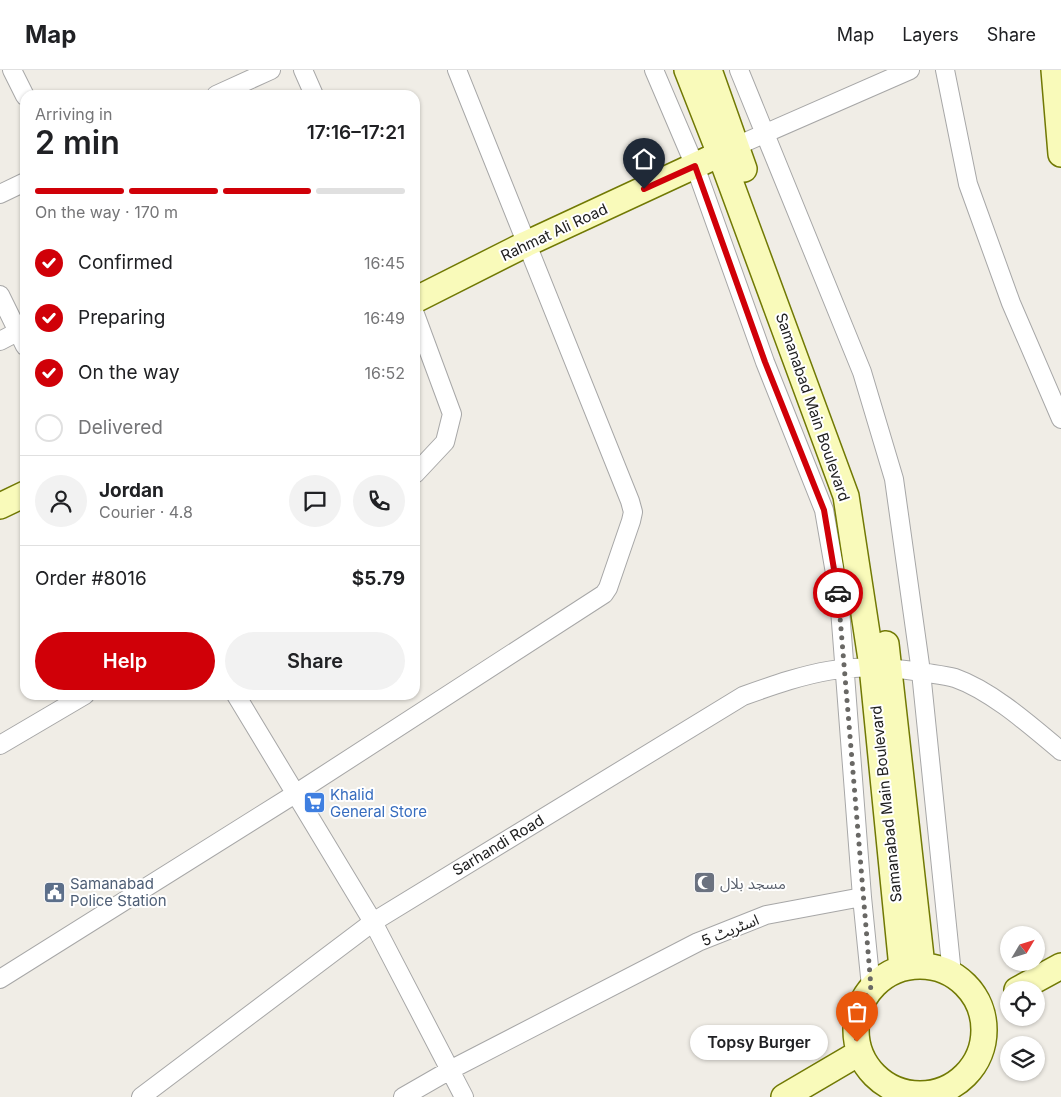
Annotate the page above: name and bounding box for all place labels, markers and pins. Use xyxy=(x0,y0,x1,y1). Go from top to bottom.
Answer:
pin xyxy=(623,138,665,189)
place label: Khalid General Store xyxy=(330,785,427,821)
supermarket icon: Khalid General Store xyxy=(302,791,326,815)
mosque icon: مسجد بلال xyxy=(692,871,716,895)
place label: Samanabad Police Station xyxy=(70,874,167,910)
place label: مسجد بلال xyxy=(720,874,786,893)
public building icon: Samanabad Police Station xyxy=(42,880,66,904)
pin xyxy=(836,991,878,1042)
callout: Topsy Burger xyxy=(690,1024,827,1060)

